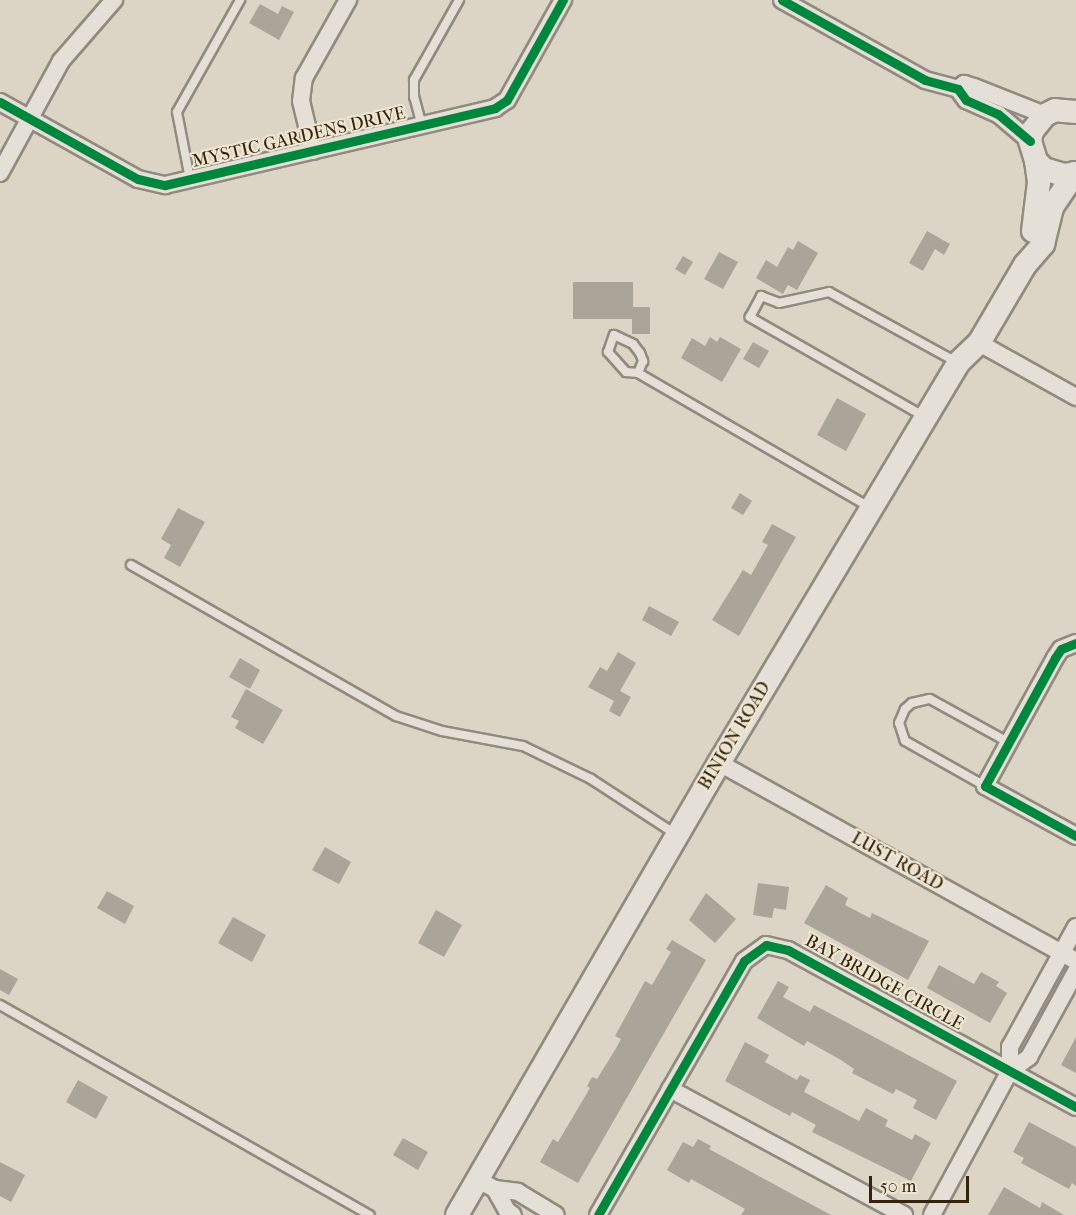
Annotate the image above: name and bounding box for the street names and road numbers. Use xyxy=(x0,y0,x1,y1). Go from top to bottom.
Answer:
street label: MYSTIC GARDENS DRIVE xyxy=(190,103,408,173)
street label: BINION ROAD xyxy=(694,678,776,794)
street label: LUST ROAD xyxy=(847,828,947,896)
street label: BAY BRIDGE CIRCLE xyxy=(801,931,967,1035)

